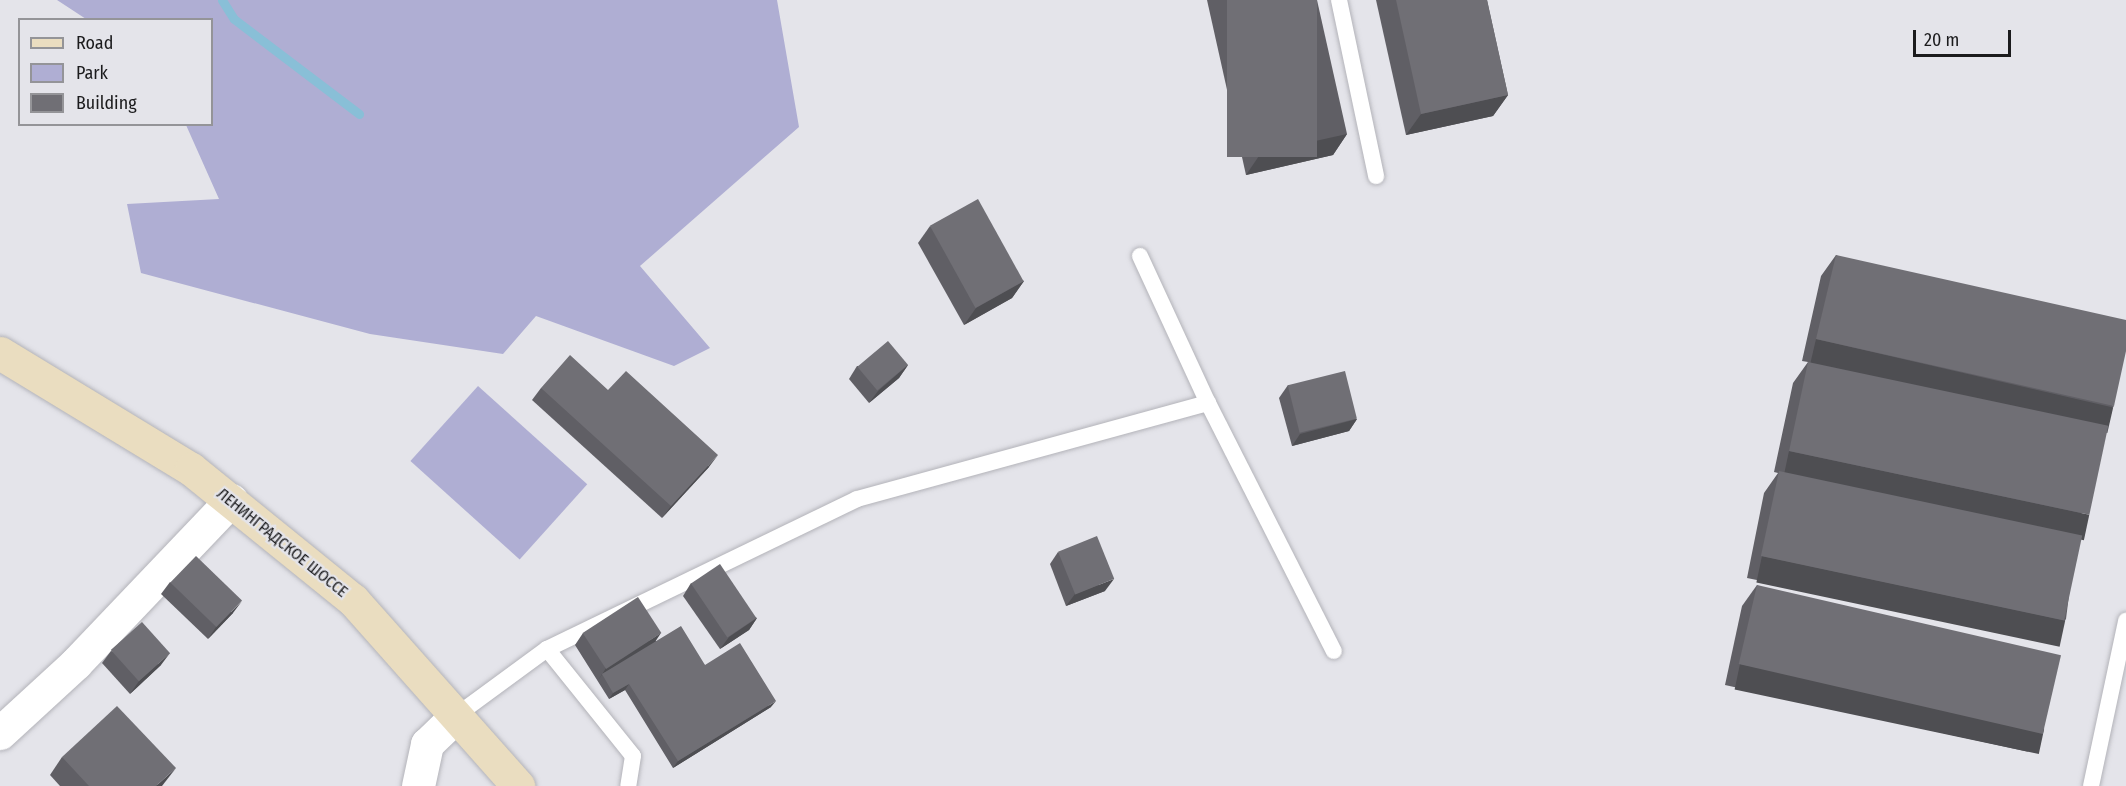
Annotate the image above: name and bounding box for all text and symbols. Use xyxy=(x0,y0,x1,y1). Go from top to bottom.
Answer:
legend xyxy=(18,18,213,126)
scale bar xyxy=(1916,18,2014,56)
text: 20 m xyxy=(1924,29,1959,51)
text: Road xyxy=(76,32,113,54)
text: Park xyxy=(76,62,108,84)
text: Building xyxy=(76,92,137,114)
street label: ЛЕНИНГРАДСКОЕ ШОССЕ xyxy=(213,484,351,602)

